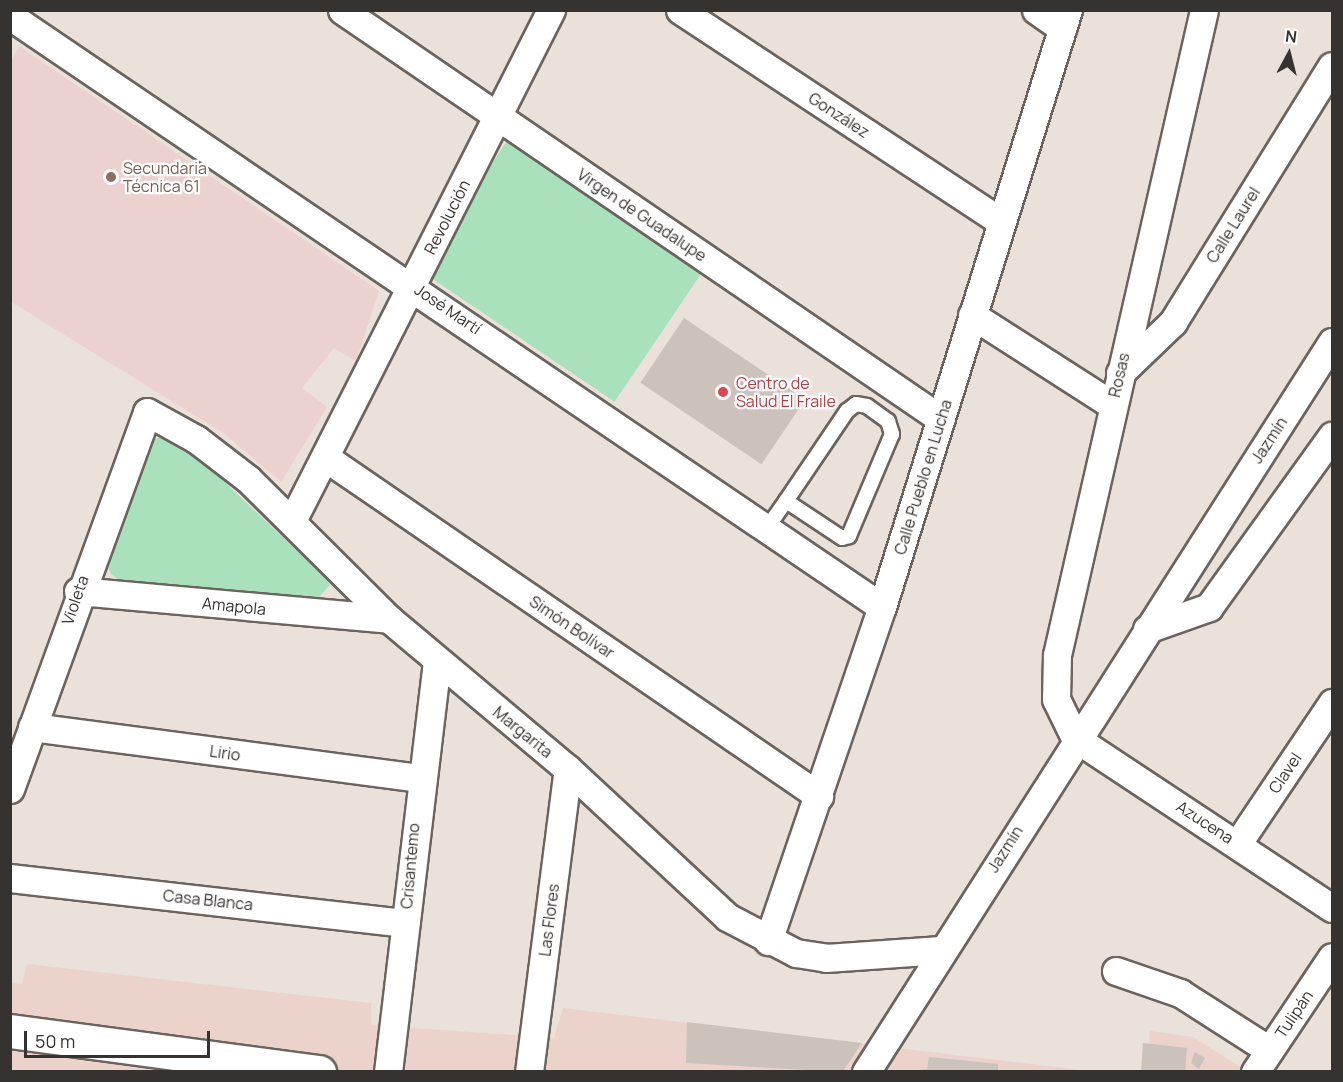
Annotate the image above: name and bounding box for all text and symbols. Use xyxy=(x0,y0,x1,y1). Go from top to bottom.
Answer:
north arrow xyxy=(1259,24,1319,84)
text: N xyxy=(1284,25,1298,48)
street label: González xyxy=(805,88,873,142)
place label: Secundaria Técnica 61 xyxy=(123,158,207,196)
street label: Virgen de Guadalupe xyxy=(574,165,710,265)
marker: Secundaria Técnica 61 xyxy=(104,170,118,184)
street label: Revolución xyxy=(420,177,474,257)
street label: Calle Laurel xyxy=(1202,184,1264,266)
street label: José Martí xyxy=(411,280,485,338)
street label: Rosas xyxy=(1105,351,1133,399)
place label: Centro de Salud El Fraile xyxy=(736,373,836,411)
marker: Centro de Salud El Fraile xyxy=(714,383,732,401)
street label: Calle Pueblo en Lucha xyxy=(890,397,956,557)
street label: Jazmín xyxy=(1247,413,1291,467)
street label: Violeta xyxy=(58,573,92,627)
street label: Simón Bolívar xyxy=(526,592,618,662)
street label: Amapola xyxy=(201,593,267,619)
street label: Margarita xyxy=(489,702,557,762)
street label: Lirio xyxy=(208,741,242,765)
street label: Clavel xyxy=(1265,749,1305,797)
street label: Azucena xyxy=(1173,796,1237,848)
street label: Crisantemo xyxy=(397,822,423,910)
street label: Jazmín xyxy=(983,822,1027,876)
street label: Las Flores xyxy=(535,882,563,958)
street label: Casa Blanca xyxy=(162,886,254,914)
street label: Tulipán xyxy=(1271,986,1317,1042)
scale bar xyxy=(27,1019,213,1057)
text: 50 m xyxy=(35,1029,75,1053)

